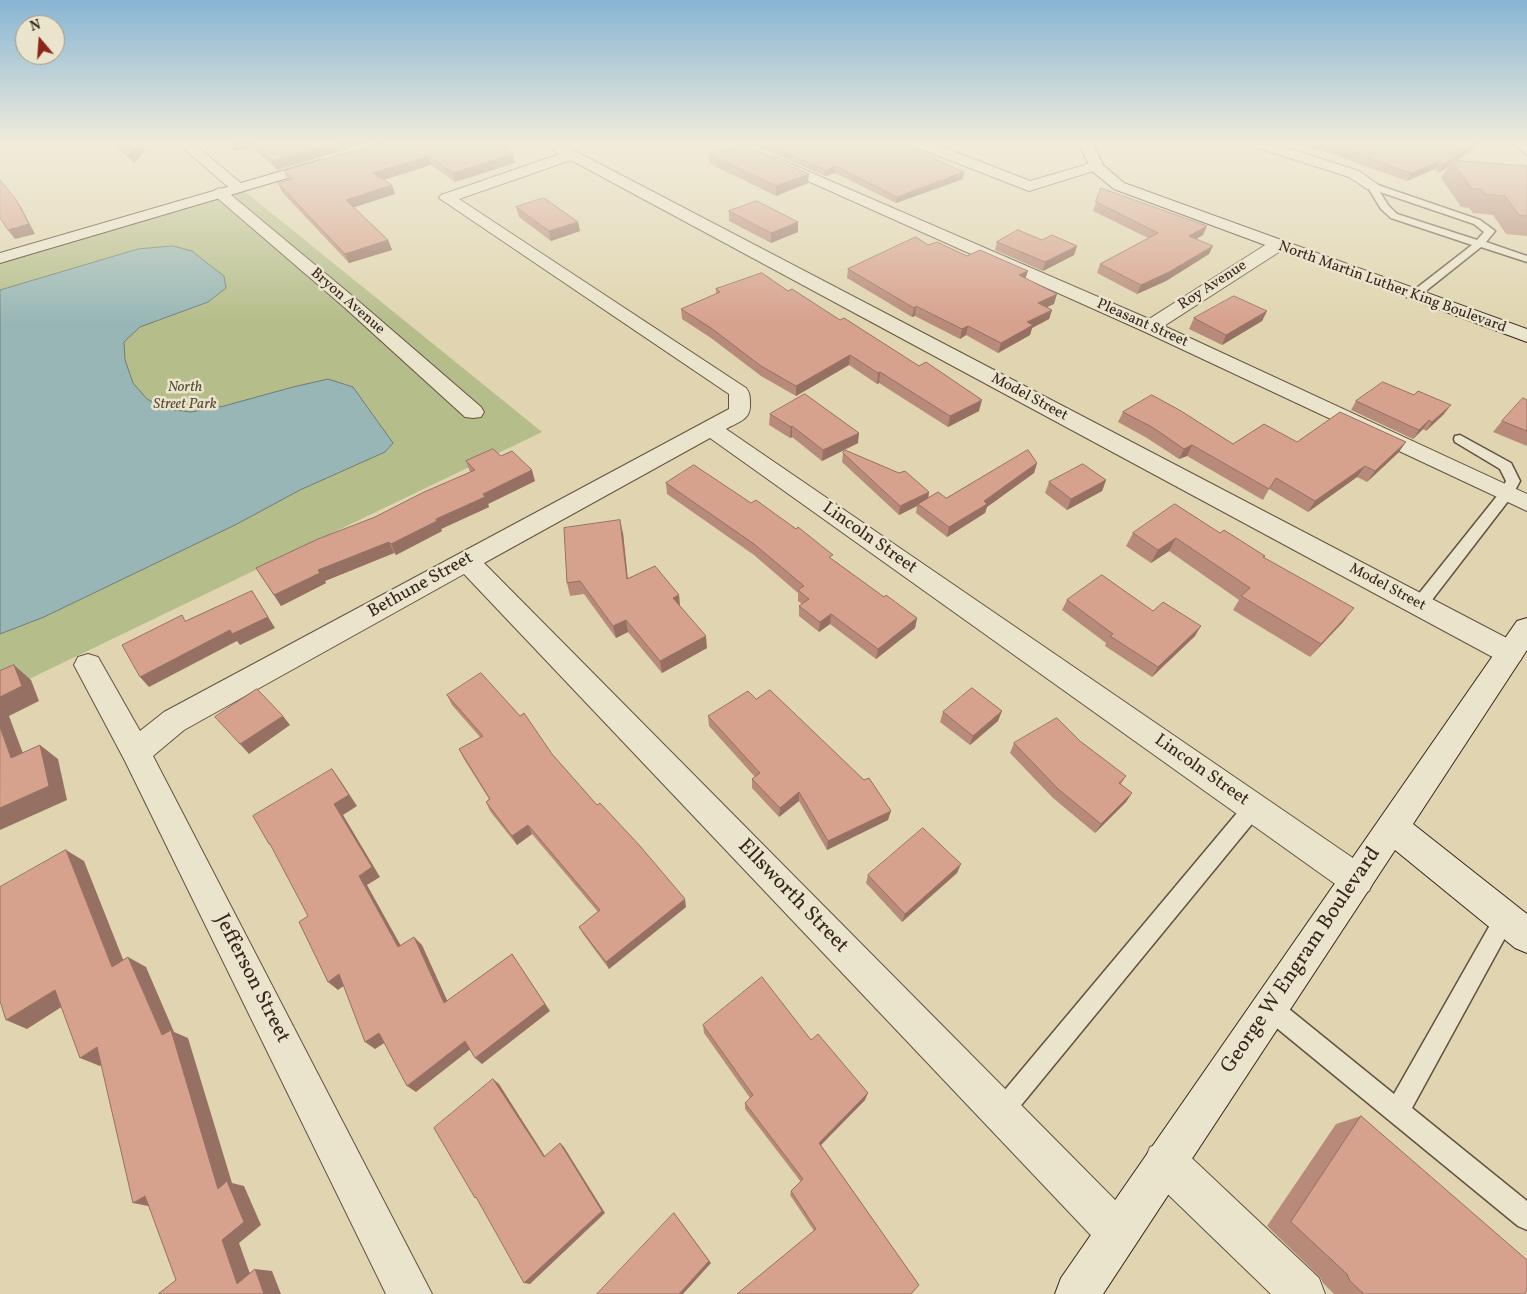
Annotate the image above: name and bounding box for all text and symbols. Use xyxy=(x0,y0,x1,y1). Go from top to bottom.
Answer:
north arrow xyxy=(15,15,65,65)
text: N xyxy=(28,16,43,37)
street label: North Martin Luther King Boulevard xyxy=(1276,238,1508,338)
street label: Roy Avenue xyxy=(1175,257,1251,315)
street label: Bryon Avenue xyxy=(306,265,388,339)
street label: Pleasant Street xyxy=(1093,296,1191,352)
street label: Model Street xyxy=(988,370,1070,426)
park label: North Street Park xyxy=(153,379,217,414)
street label: Lincoln Street xyxy=(818,498,920,580)
street label: Bethune Street xyxy=(365,548,477,624)
street label: Model Street xyxy=(1346,560,1428,616)
street label: Lincoln Street xyxy=(1150,730,1252,812)
street label: Ellsworth Street xyxy=(731,835,853,959)
street label: George W Engram Boulevard xyxy=(1217,843,1387,1079)
street label: Jefferson Street xyxy=(208,910,294,1048)

